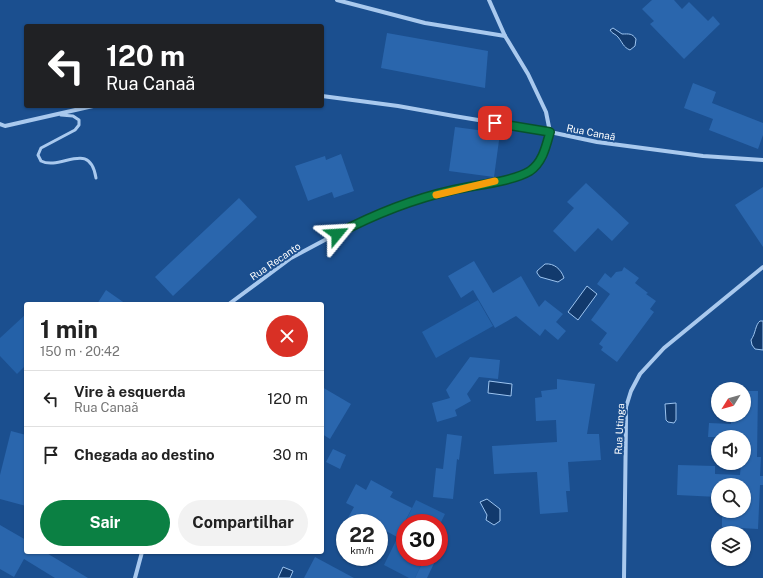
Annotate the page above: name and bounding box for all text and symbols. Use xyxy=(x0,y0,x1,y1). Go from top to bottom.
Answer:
text: 120 m xyxy=(106,39,185,72)
icon: left xyxy=(40,40,92,92)
text: Rua Canaã xyxy=(106,73,195,94)
pin xyxy=(478,106,512,140)
icon: arrive xyxy=(484,112,506,134)
street label: Rua Canaã xyxy=(566,121,616,143)
position arrow xyxy=(316,213,358,255)
street label: Rua Recanto xyxy=(247,239,303,282)
text: 1 min xyxy=(40,315,98,343)
button: close xyxy=(266,315,308,357)
text: 150 m · 20:42 xyxy=(40,344,120,359)
north arrow xyxy=(711,382,751,422)
map controls xyxy=(711,382,751,566)
text: Vire à esquerda xyxy=(74,383,186,400)
icon: left xyxy=(40,388,62,410)
text: 120 m xyxy=(267,390,308,407)
text: Rua Canaã xyxy=(74,400,138,415)
street label: Rua Utinga xyxy=(612,403,626,455)
button: sound xyxy=(711,430,751,470)
icon: arrive xyxy=(40,444,62,466)
text: Chegada ao destino xyxy=(74,446,215,463)
text: 30 m xyxy=(273,446,308,463)
button: search xyxy=(711,478,751,518)
button: Sair xyxy=(40,500,170,546)
button: Compartilhar xyxy=(178,500,308,546)
speed limit sign: 30 xyxy=(396,514,448,566)
text: 22 xyxy=(349,523,375,547)
button: layers xyxy=(711,526,751,566)
text: km/h xyxy=(350,544,374,556)

